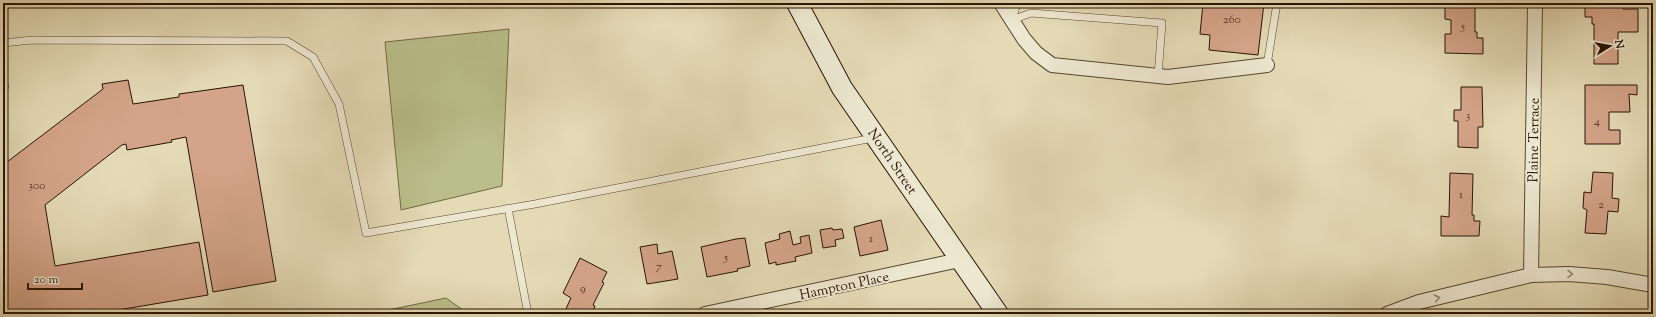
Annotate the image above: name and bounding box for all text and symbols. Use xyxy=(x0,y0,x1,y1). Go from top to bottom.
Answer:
house number: 260 xyxy=(1223,11,1241,29)
house number: 5 xyxy=(1460,18,1465,36)
north arrow xyxy=(1590,26,1630,66)
text: N xyxy=(1610,37,1628,50)
street label: Plaine Terrace xyxy=(1524,98,1546,183)
house number: 3 xyxy=(1466,107,1471,125)
house number: 4 xyxy=(1594,113,1600,131)
street label: North Street xyxy=(862,125,921,199)
house number: 300 xyxy=(28,177,46,195)
house number: 1 xyxy=(1459,186,1463,204)
house number: 2 xyxy=(1598,196,1604,214)
house number: 1 xyxy=(869,230,873,248)
house number: 5 xyxy=(723,249,728,267)
house number: 7 xyxy=(656,258,662,276)
scale bar xyxy=(28,265,82,291)
street label: Hampton Place xyxy=(798,268,891,306)
one-way arrow xyxy=(1567,270,1573,278)
text: 20 m xyxy=(34,271,59,289)
house number: 9 xyxy=(580,280,586,298)
one-way arrow xyxy=(1433,294,1440,303)

